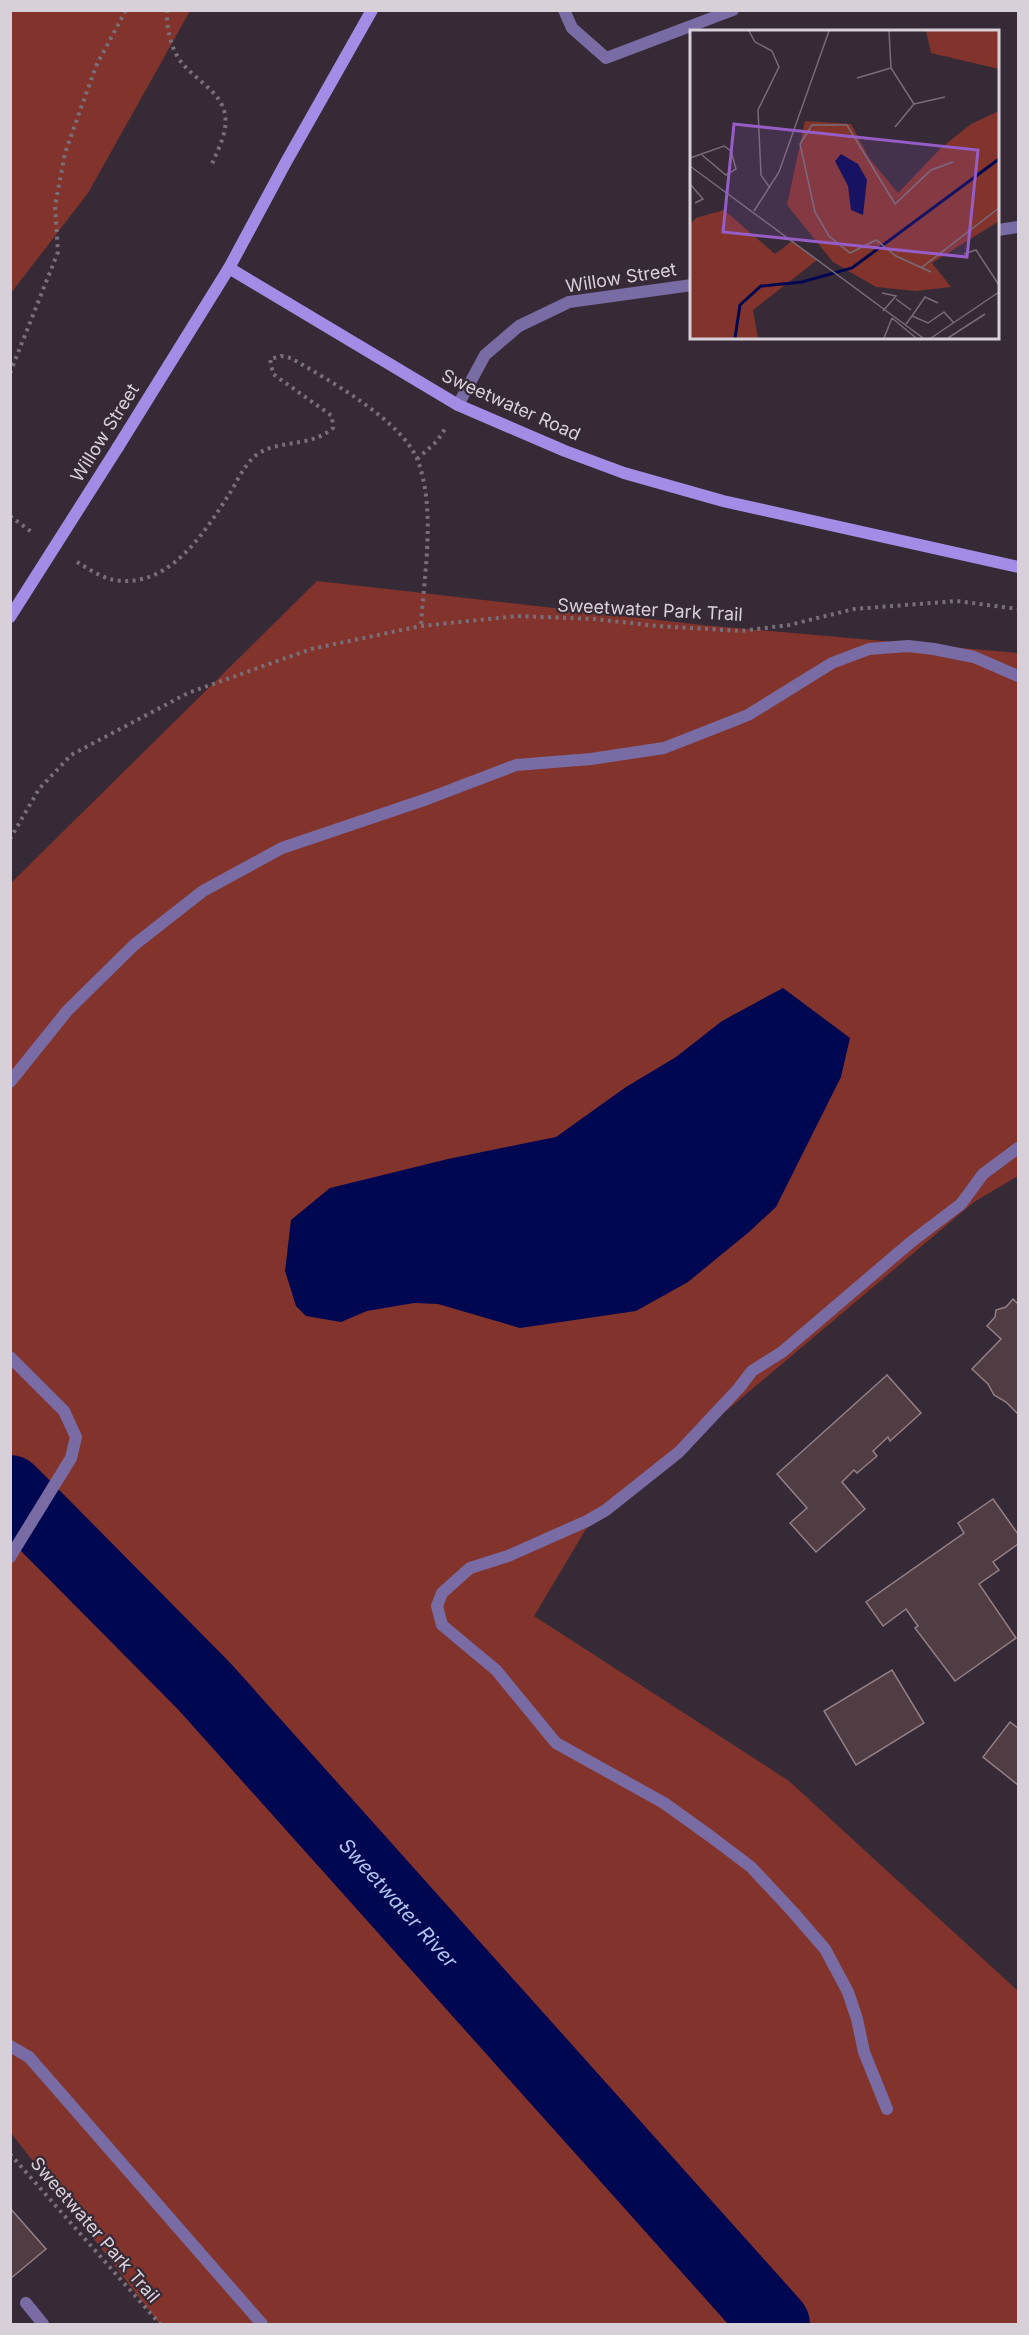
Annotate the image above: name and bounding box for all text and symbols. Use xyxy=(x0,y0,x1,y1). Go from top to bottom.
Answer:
inset map xyxy=(690,30,999,339)
street label: Willow Street xyxy=(564,258,678,297)
street label: Sweetwater Road xyxy=(439,365,584,445)
street label: Willow Street xyxy=(66,380,143,486)
street label: Sweetwater Park Trail xyxy=(557,594,743,625)
water label: Sweetwater River xyxy=(334,1833,463,1973)
street label: Sweetwater Park Trail xyxy=(27,2153,164,2307)

